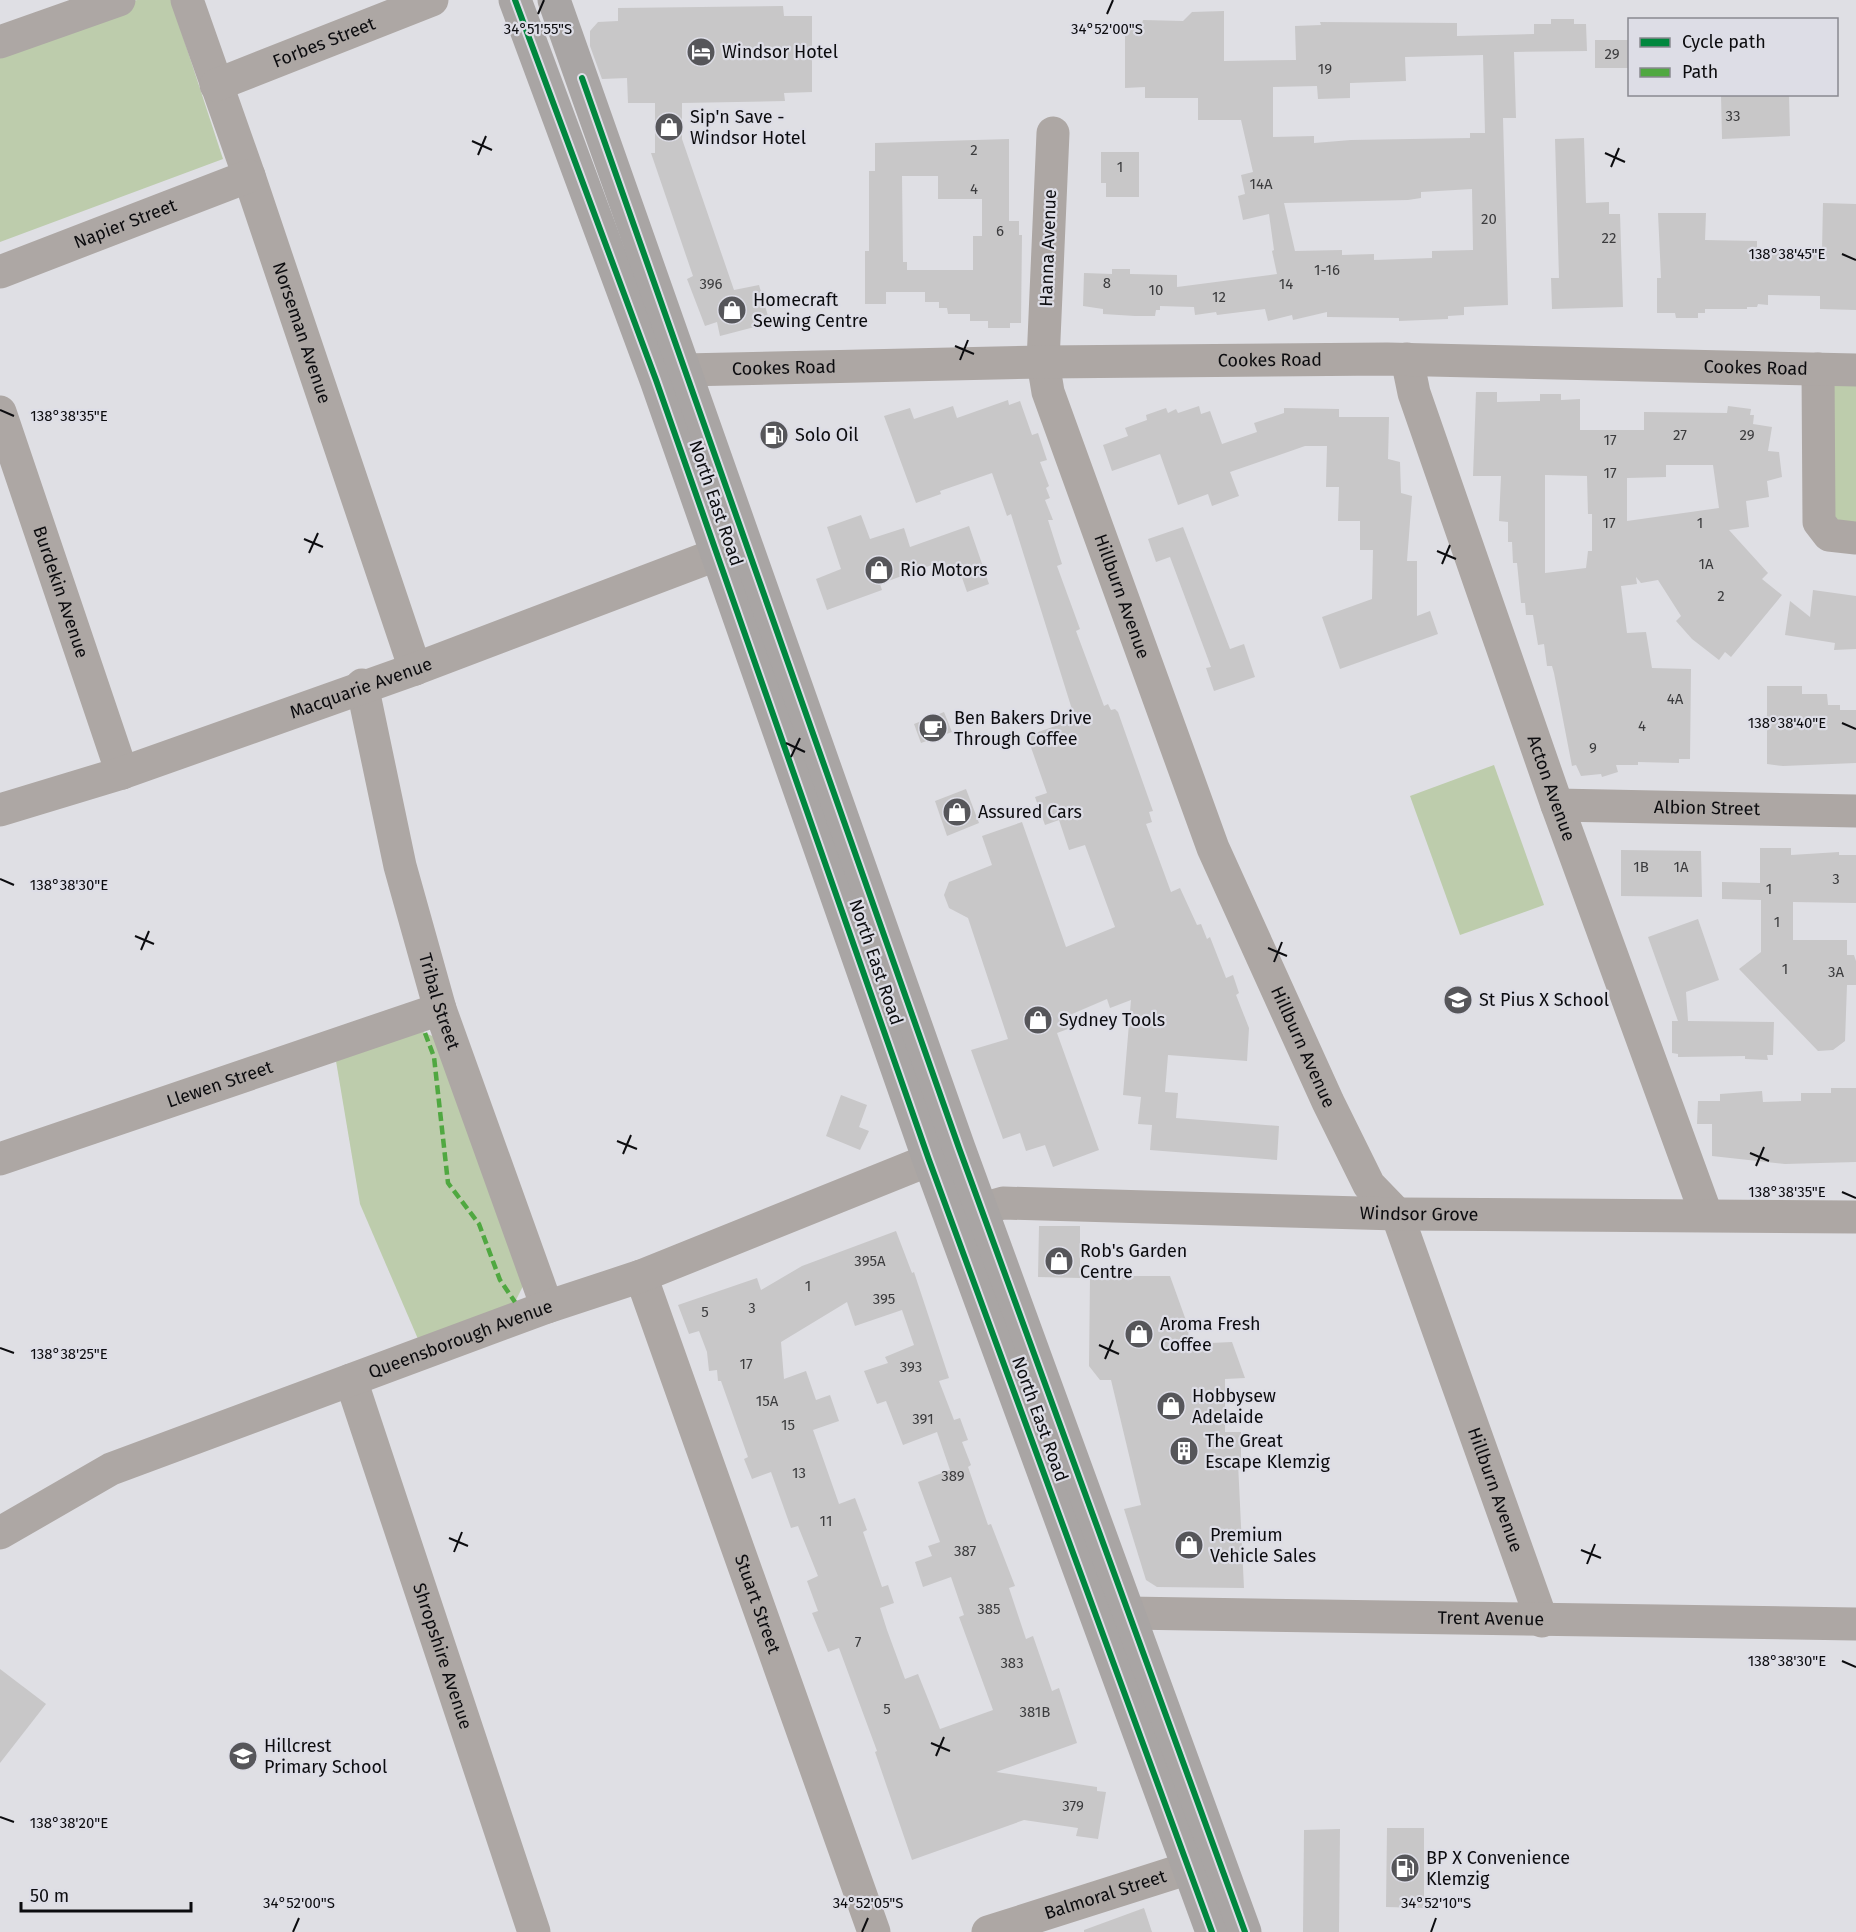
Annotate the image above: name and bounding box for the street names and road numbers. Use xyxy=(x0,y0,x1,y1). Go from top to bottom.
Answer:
street label: Forbes Street xyxy=(270,12,379,73)
street label: Hanna Avenue xyxy=(1035,189,1061,307)
street label: Napier Street xyxy=(71,194,180,254)
street label: Norseman Avenue xyxy=(268,259,336,406)
street label: Cookes Road xyxy=(1218,349,1322,371)
street label: Cookes Road xyxy=(1703,355,1808,380)
street label: Cookes Road xyxy=(732,356,836,380)
street label: North East Road xyxy=(684,437,748,569)
street label: Burdekin Avenue xyxy=(28,523,93,661)
street label: Hillburn Avenue xyxy=(1089,531,1155,662)
street label: Macquarie Avenue xyxy=(287,653,435,724)
street label: Acton Avenue xyxy=(1523,732,1580,844)
street label: Albion Street xyxy=(1654,796,1761,820)
street label: North East Road xyxy=(844,896,908,1028)
street label: Tribal Street xyxy=(414,951,465,1053)
street label: Hillburn Avenue xyxy=(1266,983,1340,1112)
street label: Llewen Street xyxy=(164,1056,276,1112)
street label: Windsor Grove xyxy=(1359,1202,1478,1226)
street label: Queensborough Avenue xyxy=(365,1295,555,1383)
street label: North East Road xyxy=(1007,1353,1073,1485)
street label: Hillburn Avenue xyxy=(1463,1424,1528,1555)
street label: Stuart Street xyxy=(730,1551,785,1657)
street label: Shropshire Avenue xyxy=(408,1580,477,1732)
street label: Trent Avenue xyxy=(1437,1607,1544,1630)
street label: Balmoral Street xyxy=(1042,1865,1169,1924)

